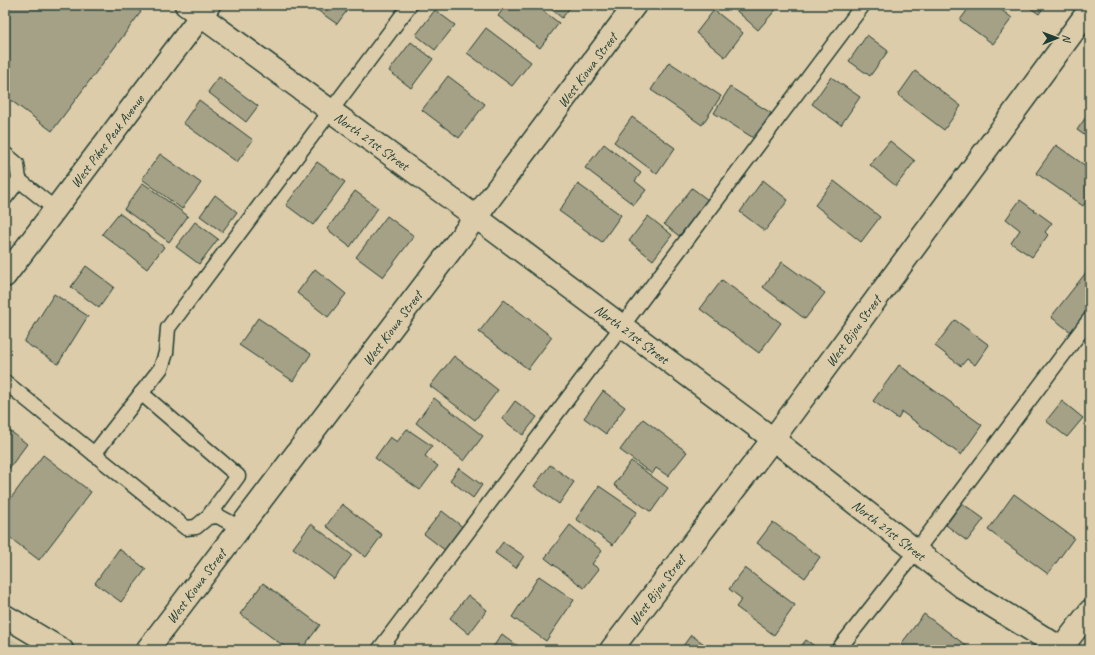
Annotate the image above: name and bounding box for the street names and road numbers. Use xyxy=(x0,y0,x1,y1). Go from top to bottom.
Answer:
street label: West Kiowa Street xyxy=(554,28,622,111)
street label: West Pikes Peak Avenue xyxy=(67,90,149,191)
street label: North 21st Street xyxy=(331,109,414,175)
street label: West Kiowa Street xyxy=(359,286,427,369)
street label: West Bijou Street xyxy=(822,291,886,370)
street label: North 21st Street xyxy=(591,301,673,369)
street label: North 21st Street xyxy=(849,496,930,565)
street label: West Kiowa Street xyxy=(163,544,231,627)
street label: West Bijou Street xyxy=(625,550,691,629)

